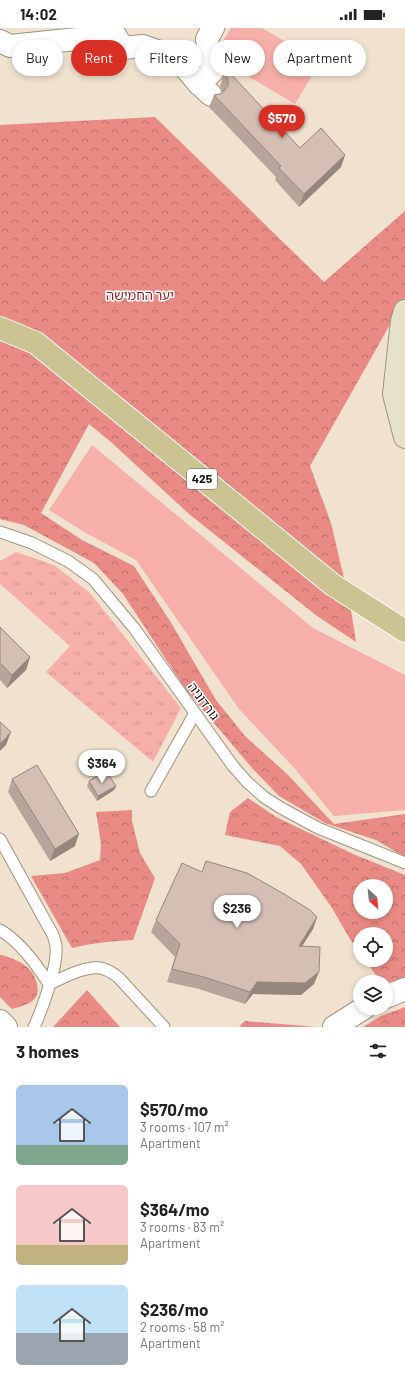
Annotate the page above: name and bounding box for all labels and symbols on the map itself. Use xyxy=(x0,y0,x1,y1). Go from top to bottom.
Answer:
pin: $570 xyxy=(258,105,306,139)
park label: יער החמישה xyxy=(106,287,174,303)
road number: 425 xyxy=(187,469,217,489)
street label: גורדוניה xyxy=(185,679,223,723)
pin: $364 xyxy=(78,750,126,784)
north arrow xyxy=(353,879,393,919)
pin: $236 xyxy=(213,895,261,929)

